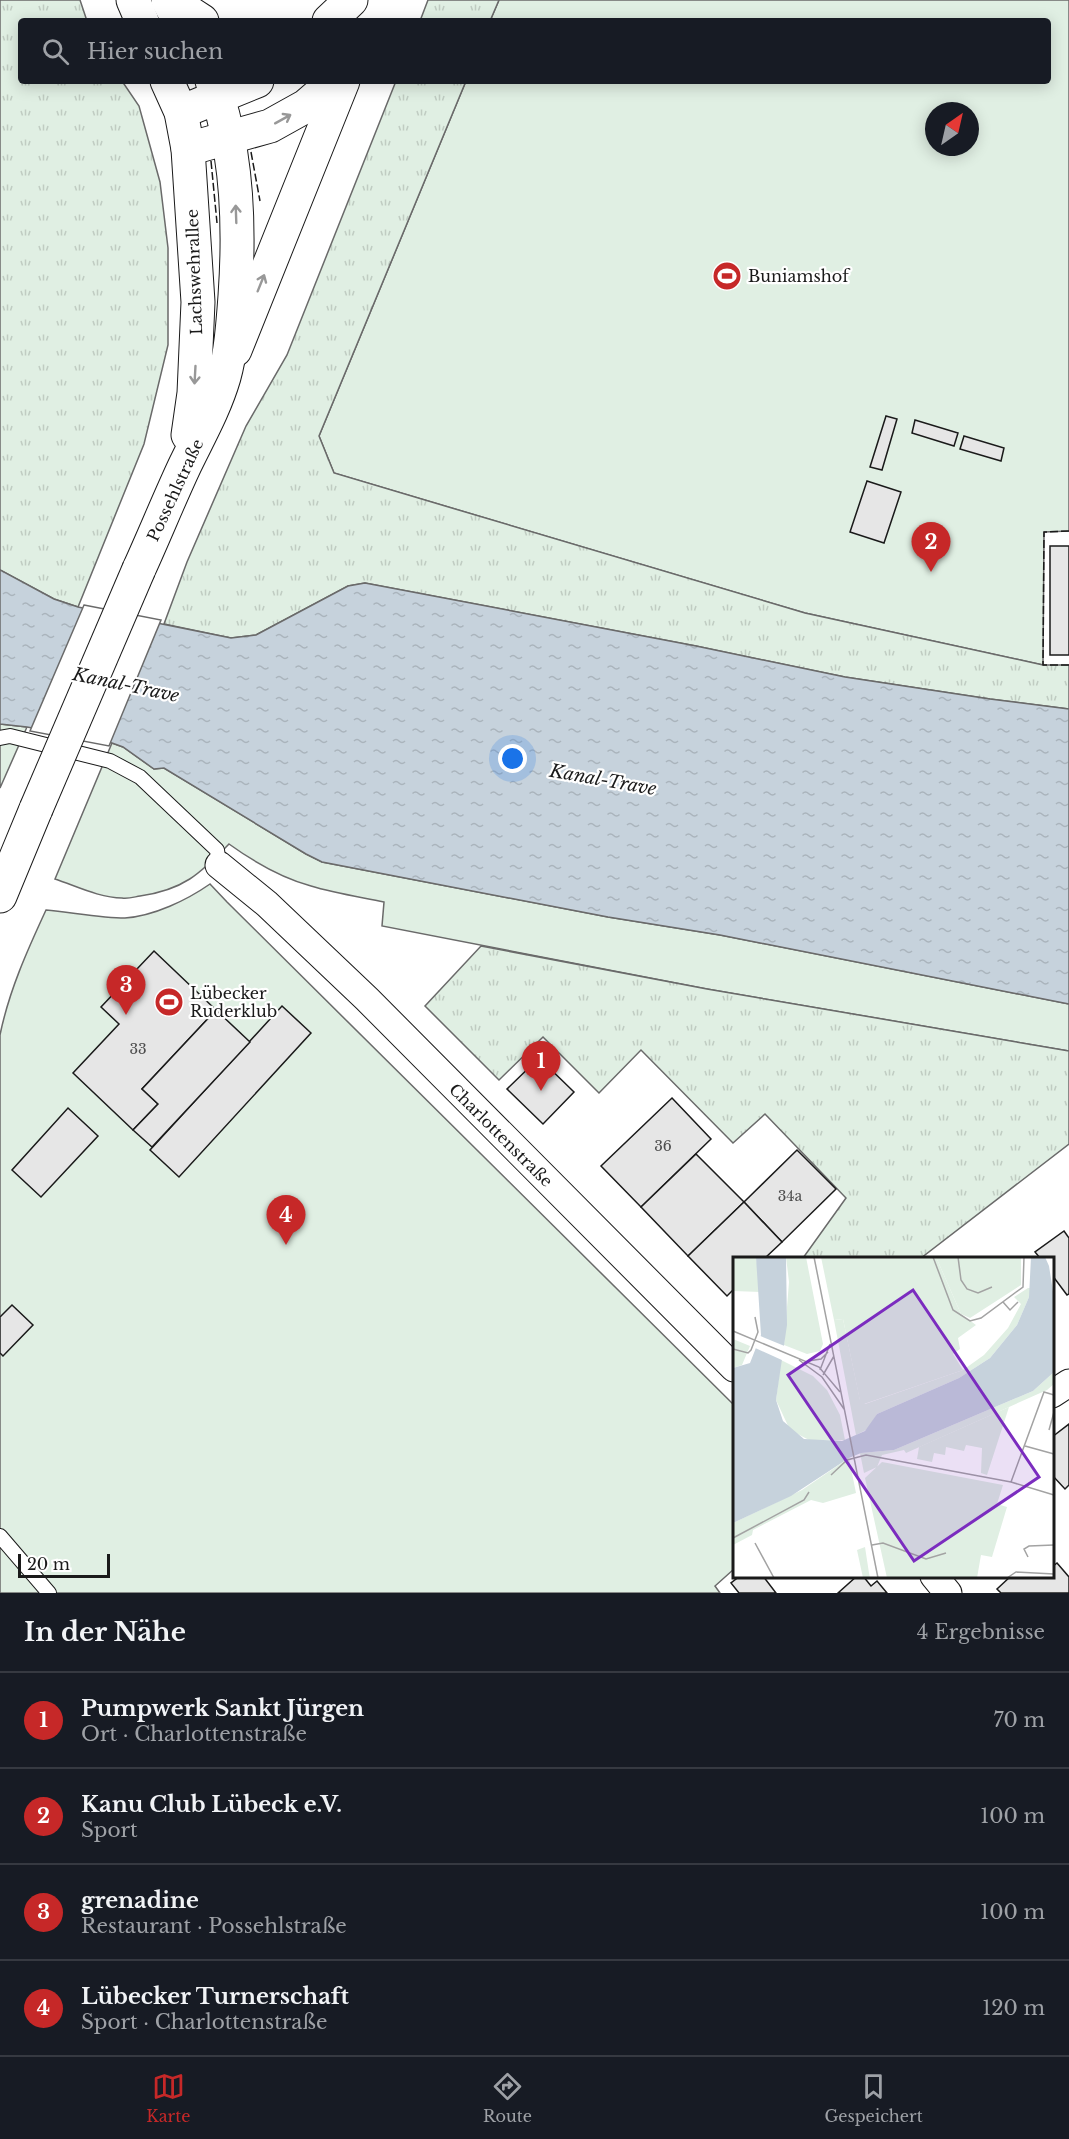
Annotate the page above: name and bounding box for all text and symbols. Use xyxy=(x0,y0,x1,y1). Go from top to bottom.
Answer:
search box xyxy=(18,18,1051,84)
icon: search xyxy=(39,35,72,68)
text: Hier suchen xyxy=(87,38,223,65)
north arrow xyxy=(925,102,979,156)
one-way arrow xyxy=(274,113,291,125)
one-way arrow xyxy=(231,204,242,224)
street label: Lachswehrallee xyxy=(182,209,206,335)
sports icon: Buniamshof xyxy=(711,260,743,292)
place label: Buniamshof xyxy=(748,266,851,286)
one-way arrow xyxy=(256,274,267,293)
one-way arrow xyxy=(189,364,200,384)
street label: Possehlstraße xyxy=(143,436,207,544)
pin: 2 xyxy=(912,522,950,572)
water label: Kanal-Trave xyxy=(70,663,181,707)
your location xyxy=(498,744,527,773)
water label: Kanal-Trave xyxy=(547,760,658,800)
pin: 3 xyxy=(106,966,146,1015)
place label: Lübecker Ruderklub xyxy=(190,983,277,1021)
sports icon: Lübecker Ruderklub xyxy=(153,986,185,1018)
house number: 33 xyxy=(129,1040,147,1058)
pin: 1 xyxy=(522,1042,560,1091)
street label: Charlottenstraße xyxy=(445,1079,557,1191)
house number: 36 xyxy=(654,1137,672,1155)
house number: 34a xyxy=(778,1187,803,1205)
pin: 4 xyxy=(266,1196,306,1245)
inset map xyxy=(733,1257,1054,1578)
scale bar xyxy=(18,1551,110,1578)
text: 20 m xyxy=(27,1554,70,1574)
text: In der Nähe xyxy=(24,1616,186,1648)
text: 4 Ergebnisse xyxy=(917,1620,1045,1644)
text: Pumpwerk Sankt Jürgen xyxy=(81,1695,364,1722)
text: 1 xyxy=(39,1708,48,1732)
text: 70 m xyxy=(993,1708,1045,1732)
text: Ort · Charlottenstraße xyxy=(81,1722,307,1746)
text: Kanu Club Lübeck e.V. xyxy=(81,1791,342,1818)
text: 2 xyxy=(37,1804,50,1828)
text: 100 m xyxy=(980,1804,1045,1828)
text: Sport xyxy=(81,1818,138,1842)
text: grenadine xyxy=(81,1887,199,1914)
text: 3 xyxy=(37,1900,50,1924)
text: 100 m xyxy=(980,1900,1045,1924)
text: Restaurant · Possehlstraße xyxy=(81,1914,347,1938)
text: Lübecker Turnerschaft xyxy=(81,1983,349,2010)
text: 4 xyxy=(37,1996,50,2020)
text: 120 m xyxy=(982,1996,1045,2020)
text: Sport · Charlottenstraße xyxy=(81,2010,327,2034)
tab: Karte xyxy=(146,2070,190,2126)
tab: Route xyxy=(483,2070,532,2126)
tab: Gespeichert xyxy=(824,2070,923,2126)

